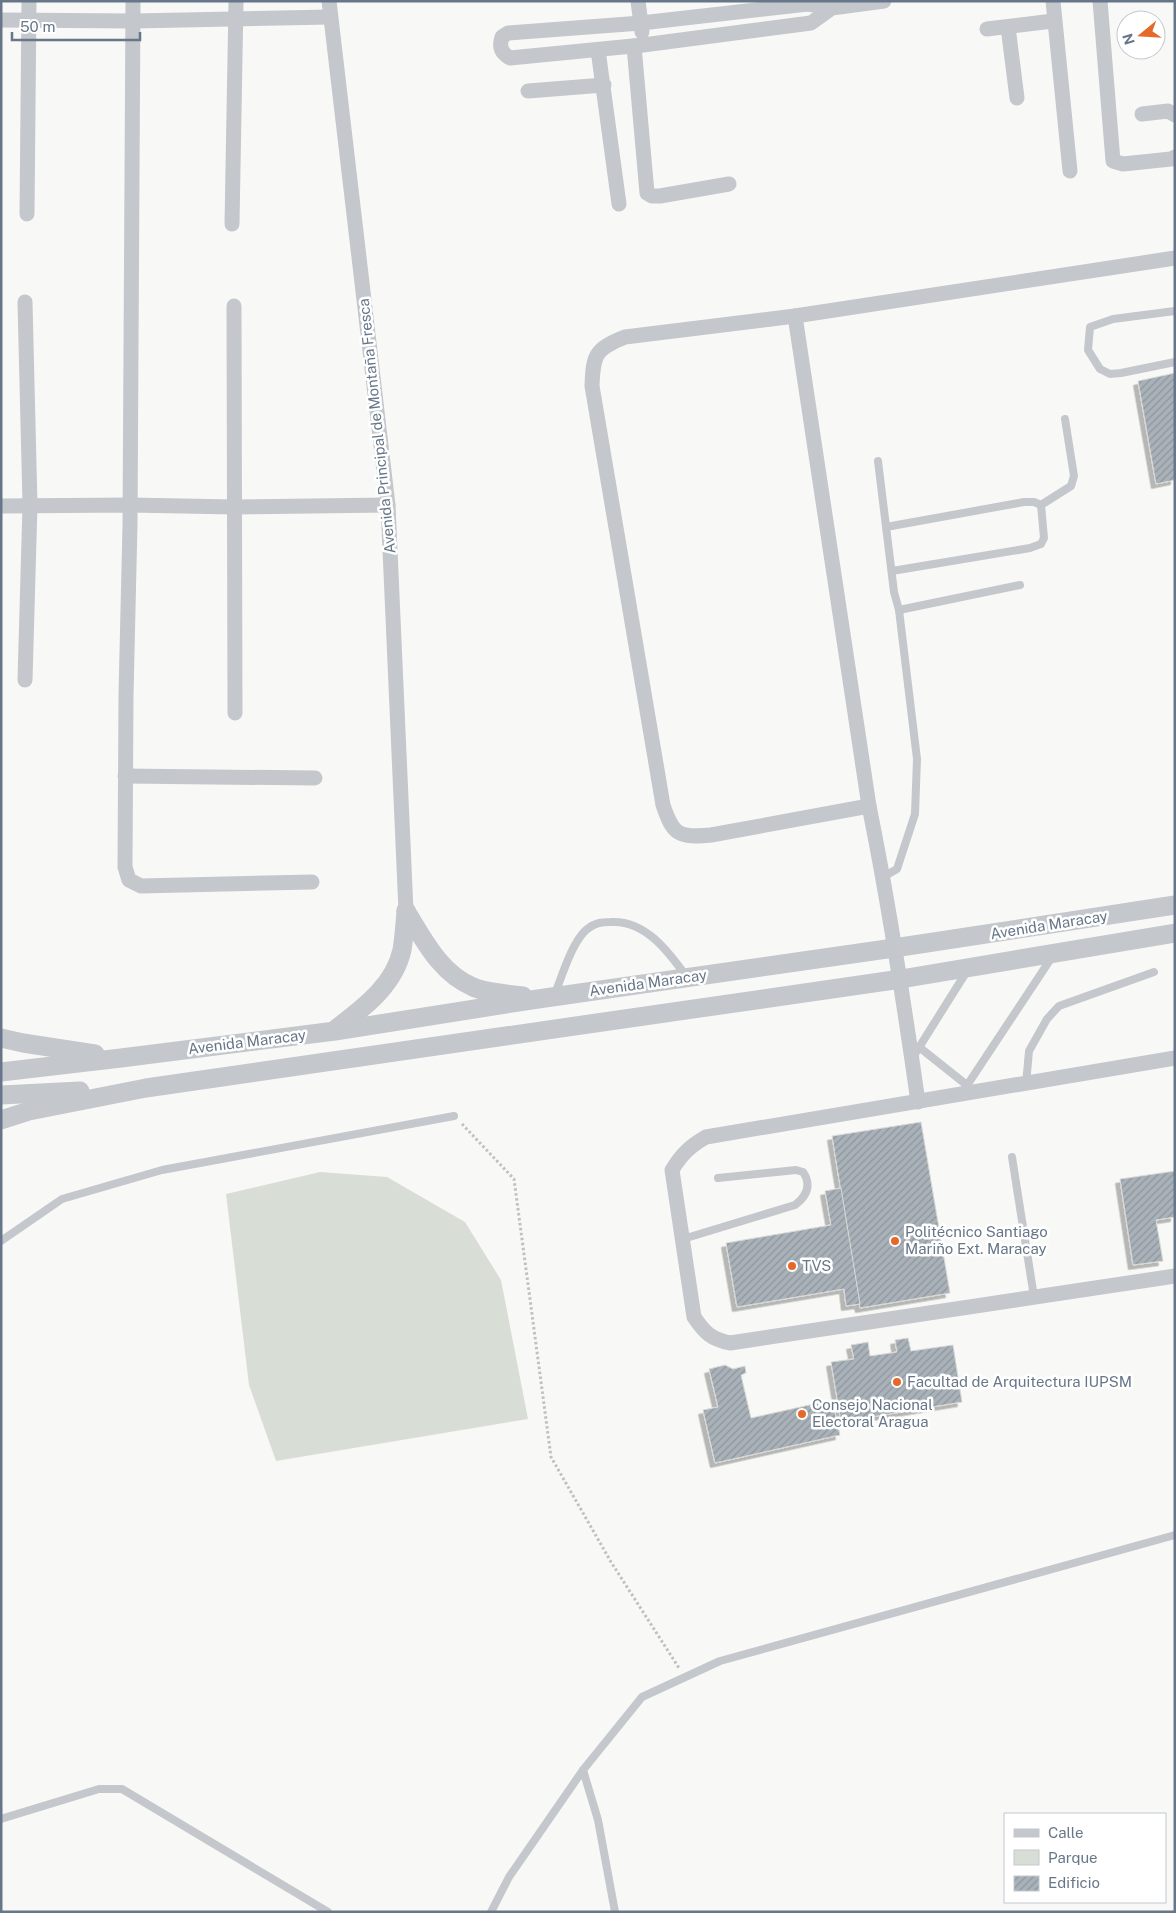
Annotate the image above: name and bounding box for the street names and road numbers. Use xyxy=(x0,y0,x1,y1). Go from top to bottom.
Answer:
street label: Avenida Principal de Montaña Fresca xyxy=(355,298,398,554)
street label: Avenida Maracay xyxy=(989,907,1109,942)
street label: Avenida Maracay xyxy=(588,966,708,999)
street label: Avenida Maracay xyxy=(187,1026,307,1057)

